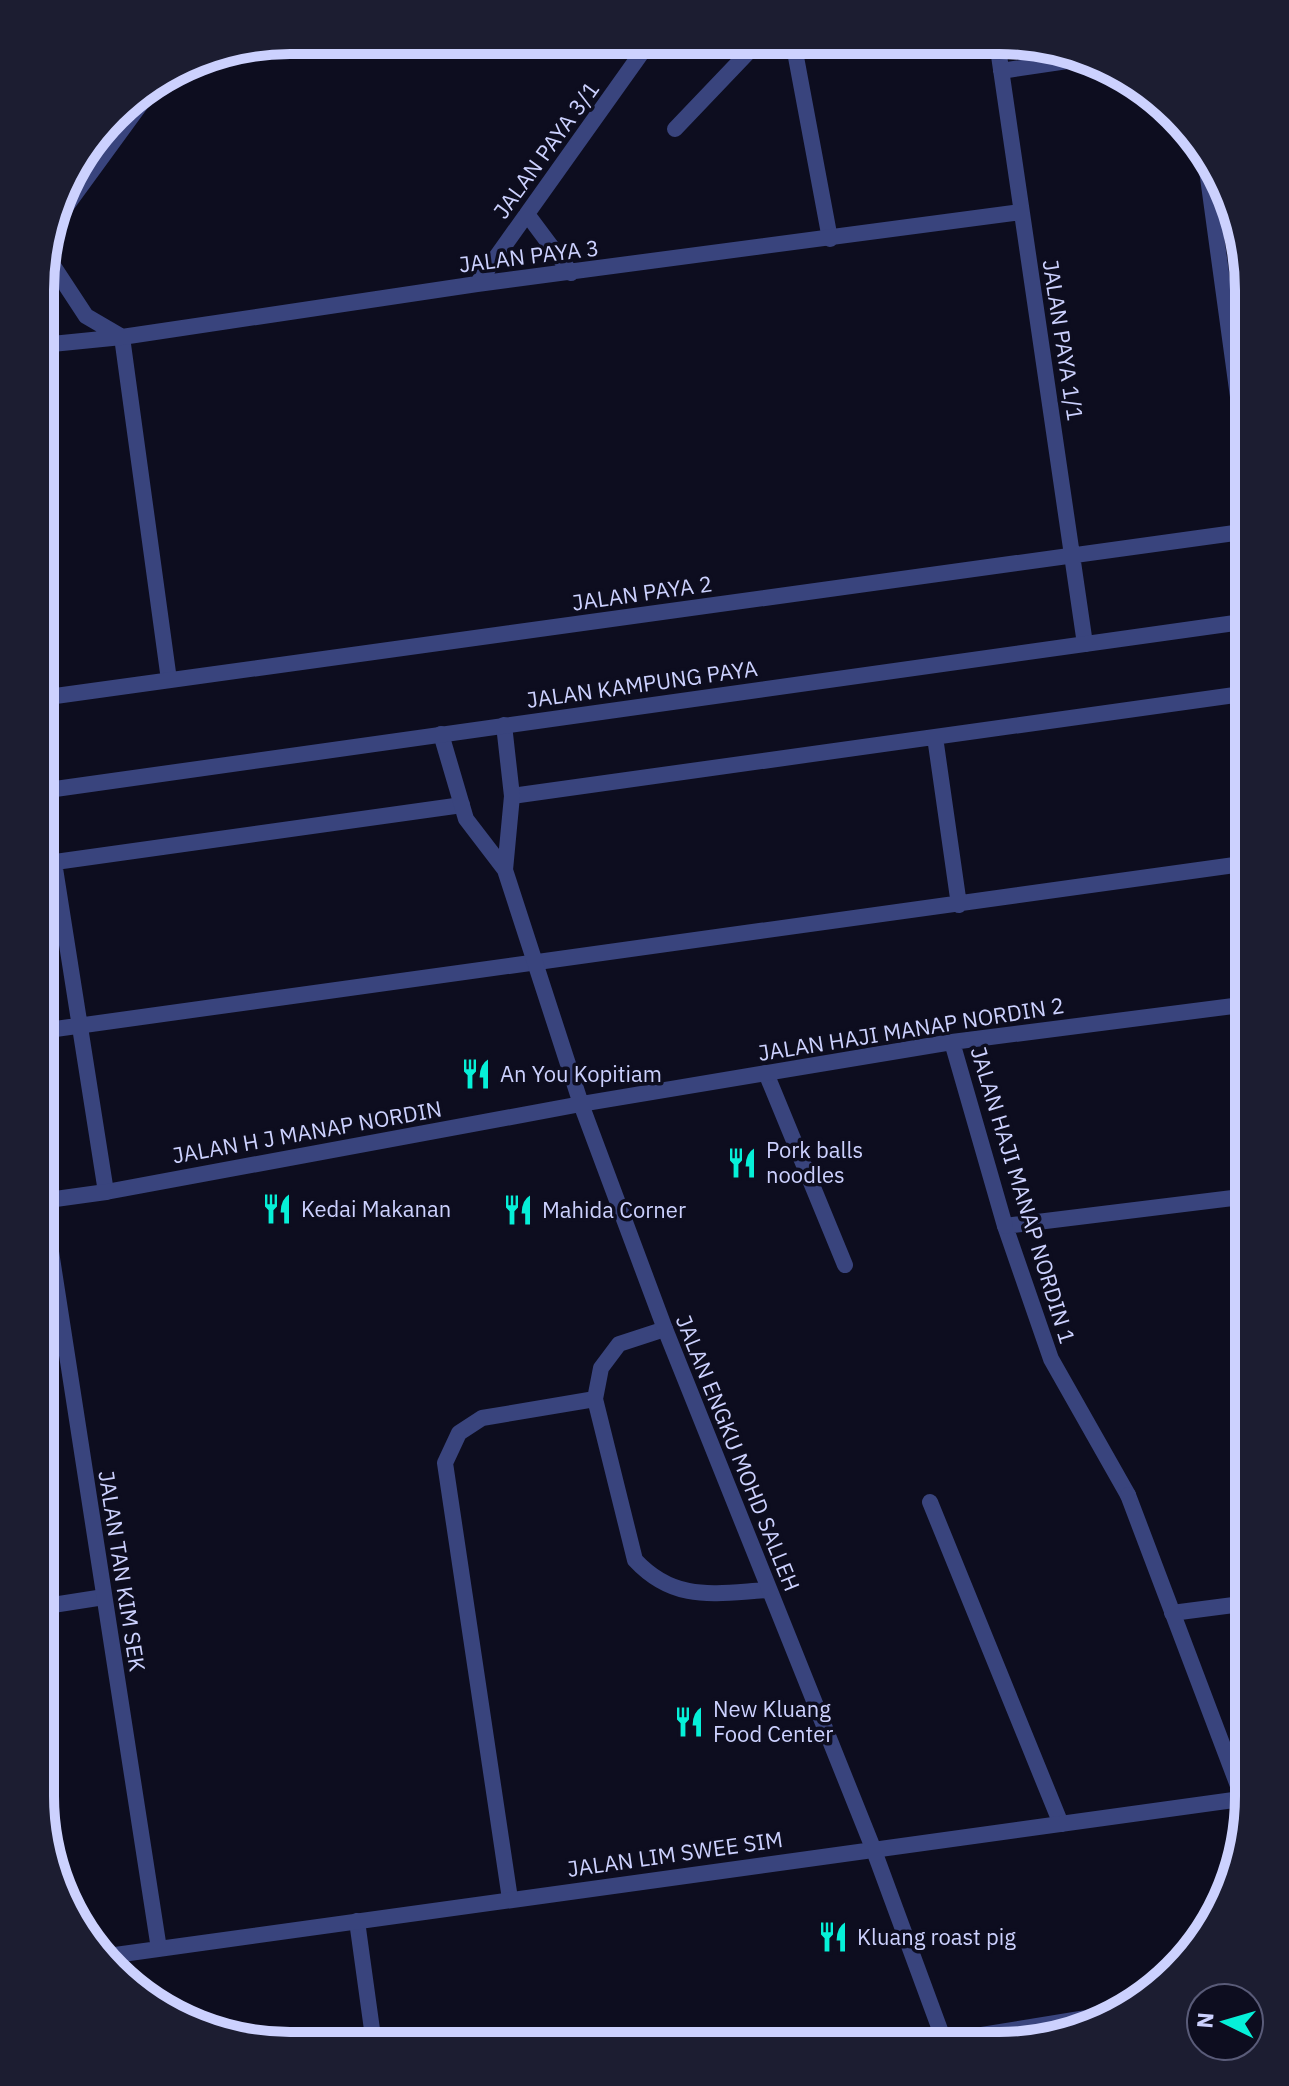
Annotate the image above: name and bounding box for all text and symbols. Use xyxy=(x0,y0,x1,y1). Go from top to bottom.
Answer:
street label: JALAN PAYA 3/1 xyxy=(486,75,605,224)
street label: JALAN PAYA 3 xyxy=(457,233,601,278)
street label: JALAN PAYA 1/1 xyxy=(1036,257,1091,423)
street label: JALAN PAYA 2 xyxy=(570,568,714,617)
street label: JALAN KAMPUNG PAYA xyxy=(525,653,759,714)
street label: JALAN HAJI MANAP NORDIN 2 xyxy=(756,990,1066,1067)
street label: JALAN HAJI MANAP NORDIN 1 xyxy=(964,1043,1083,1347)
restaurant icon: An You Kopitiam xyxy=(459,1057,493,1091)
place label: An You Kopitiam xyxy=(500,1059,662,1088)
street label: JALAN H J MANAP NORDIN xyxy=(170,1094,444,1169)
place label: Pork balls noodles xyxy=(766,1135,863,1189)
restaurant icon: Pork balls noodles xyxy=(725,1146,759,1180)
restaurant icon: Kedai Makanan xyxy=(260,1192,294,1226)
restaurant icon: Mahida Corner xyxy=(501,1193,535,1227)
place label: Kedai Makanan xyxy=(301,1194,451,1223)
place label: Mahida Corner xyxy=(542,1195,686,1224)
street label: JALAN ENGKU MOHD SALLEH xyxy=(670,1310,807,1595)
street label: JALAN TAN KIM SEK xyxy=(92,1468,153,1673)
place label: New Kluang Food Center xyxy=(713,1694,833,1748)
restaurant icon: New Kluang Food Center xyxy=(672,1705,706,1739)
street label: JALAN LIM SWEE SIM xyxy=(565,1824,784,1883)
restaurant icon: Kluang roast pig xyxy=(816,1920,850,1954)
place label: Kluang roast pig xyxy=(857,1922,1016,1951)
north arrow xyxy=(1185,1982,1265,2062)
text: N xyxy=(1189,2011,1220,2029)

